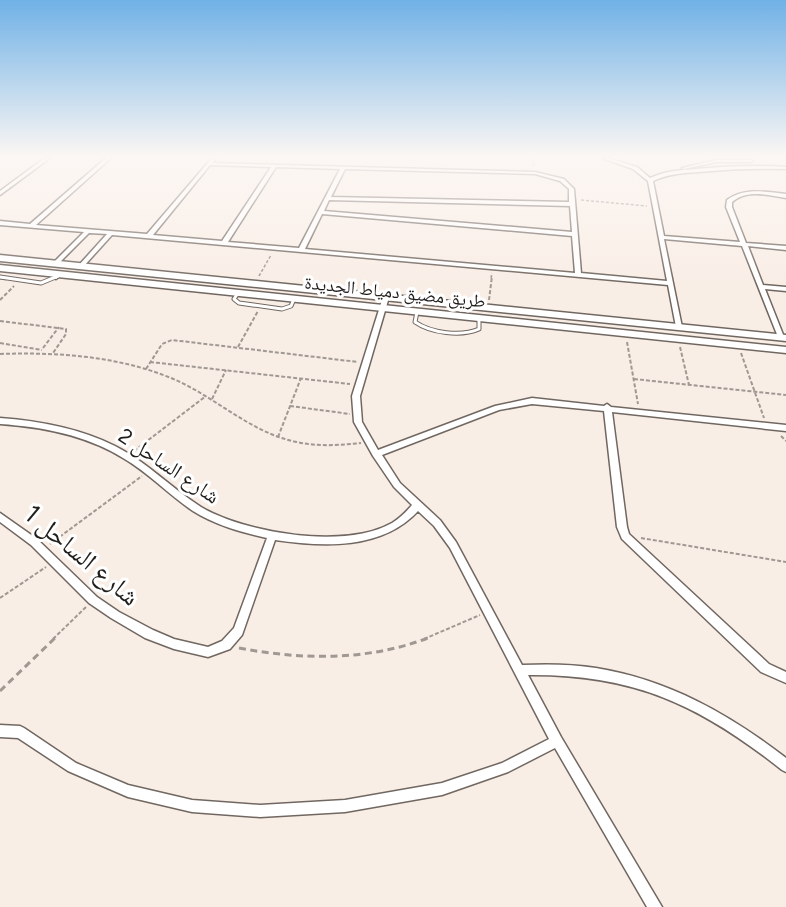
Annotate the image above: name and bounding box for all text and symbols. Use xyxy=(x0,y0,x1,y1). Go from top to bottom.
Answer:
street label: طريق مضيق دمياط الجديدة xyxy=(304,272,486,312)
street label: شارع الساحل 2 xyxy=(113,423,225,509)
street label: شارع الساحل 1 xyxy=(18,498,146,612)

